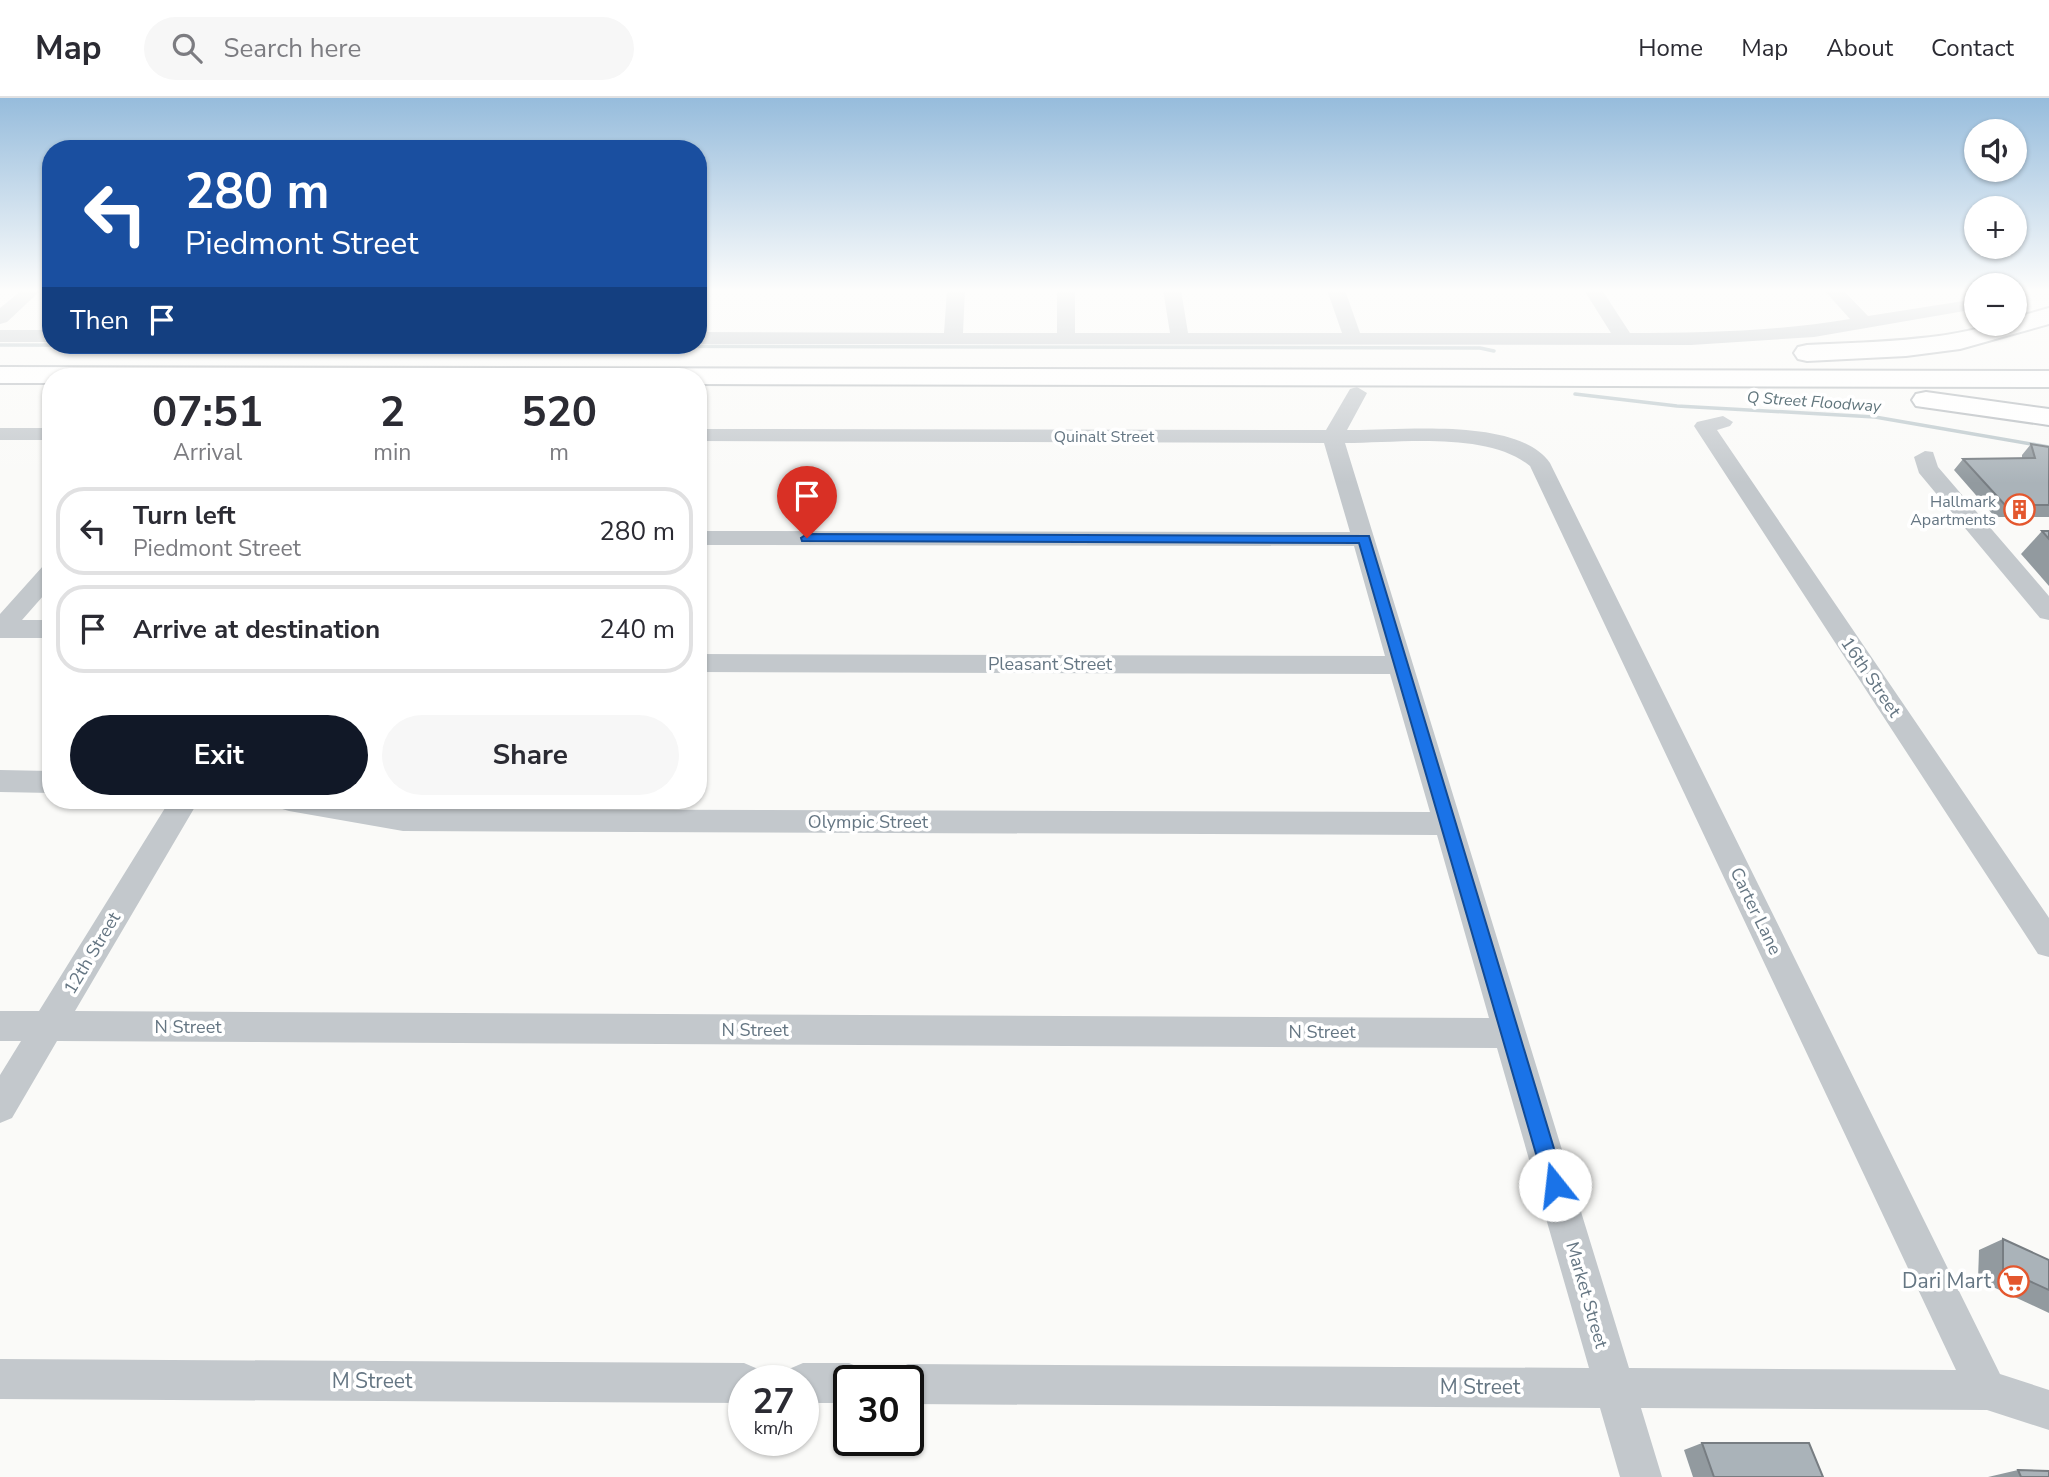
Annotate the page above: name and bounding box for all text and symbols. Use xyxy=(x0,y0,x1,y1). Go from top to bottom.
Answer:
search box xyxy=(144,17,634,80)
text: Map xyxy=(35,26,102,71)
icon: search xyxy=(168,29,206,67)
text: Search here xyxy=(224,31,361,66)
text: Home xyxy=(1638,32,1703,64)
text: Map xyxy=(1741,32,1788,64)
text: About xyxy=(1826,32,1893,64)
text: Contact xyxy=(1931,32,2014,64)
map controls xyxy=(1964,119,2027,336)
button: sound xyxy=(1964,119,2027,182)
text: 280 m xyxy=(185,158,329,225)
icon: left xyxy=(70,168,161,259)
button: + xyxy=(1964,196,2027,259)
text: Piedmont Street xyxy=(185,222,418,265)
button: − xyxy=(1964,273,2027,336)
icon: arrive xyxy=(143,301,181,339)
text: Then xyxy=(70,303,129,338)
text: 07:51 xyxy=(152,384,263,441)
text: 2 xyxy=(380,384,405,441)
text: 520 xyxy=(521,384,597,441)
water label: Q Street Floodway xyxy=(1746,386,1883,418)
street label: Quinalt Street xyxy=(1054,426,1155,448)
text: Arrival xyxy=(173,437,242,468)
text: min xyxy=(373,437,411,468)
text: m xyxy=(549,437,569,468)
pin xyxy=(777,466,837,538)
icon: arrive xyxy=(788,477,826,515)
place label: Hallmark Apartments xyxy=(1910,491,1997,531)
building icon: Hallmark Apartments xyxy=(2002,493,2036,527)
text: Turn left xyxy=(133,498,236,533)
icon: left xyxy=(74,512,112,550)
text: 280 m xyxy=(599,514,675,549)
text: Piedmont Street xyxy=(133,533,301,564)
icon: arrive xyxy=(74,610,112,648)
text: Arrive at destination xyxy=(133,612,380,647)
text: 240 m xyxy=(599,612,675,647)
street label: 16th Street xyxy=(1835,632,1907,722)
street label: Pleasant Street xyxy=(988,652,1113,676)
button: Exit xyxy=(70,715,368,795)
button: Share xyxy=(382,715,679,795)
street label: Olympic Street xyxy=(808,810,929,834)
street label: Carter Lane xyxy=(1725,863,1787,959)
street label: 12th Street xyxy=(58,907,126,999)
street label: N Street xyxy=(154,1015,222,1039)
street label: N Street xyxy=(721,1018,789,1042)
street label: N Street xyxy=(1288,1020,1356,1044)
position arrow xyxy=(1518,1148,1592,1222)
street label: Market Street xyxy=(1560,1239,1614,1352)
supermarket icon: Dari Mart xyxy=(1997,1264,2031,1298)
place label: Dari Mart xyxy=(1902,1267,1992,1295)
speed limit sign: 30 xyxy=(833,1365,924,1456)
street label: M Street xyxy=(332,1367,413,1395)
street label: M Street xyxy=(1440,1373,1521,1401)
text: 27 xyxy=(752,1378,795,1425)
text: km/h xyxy=(754,1416,793,1440)

